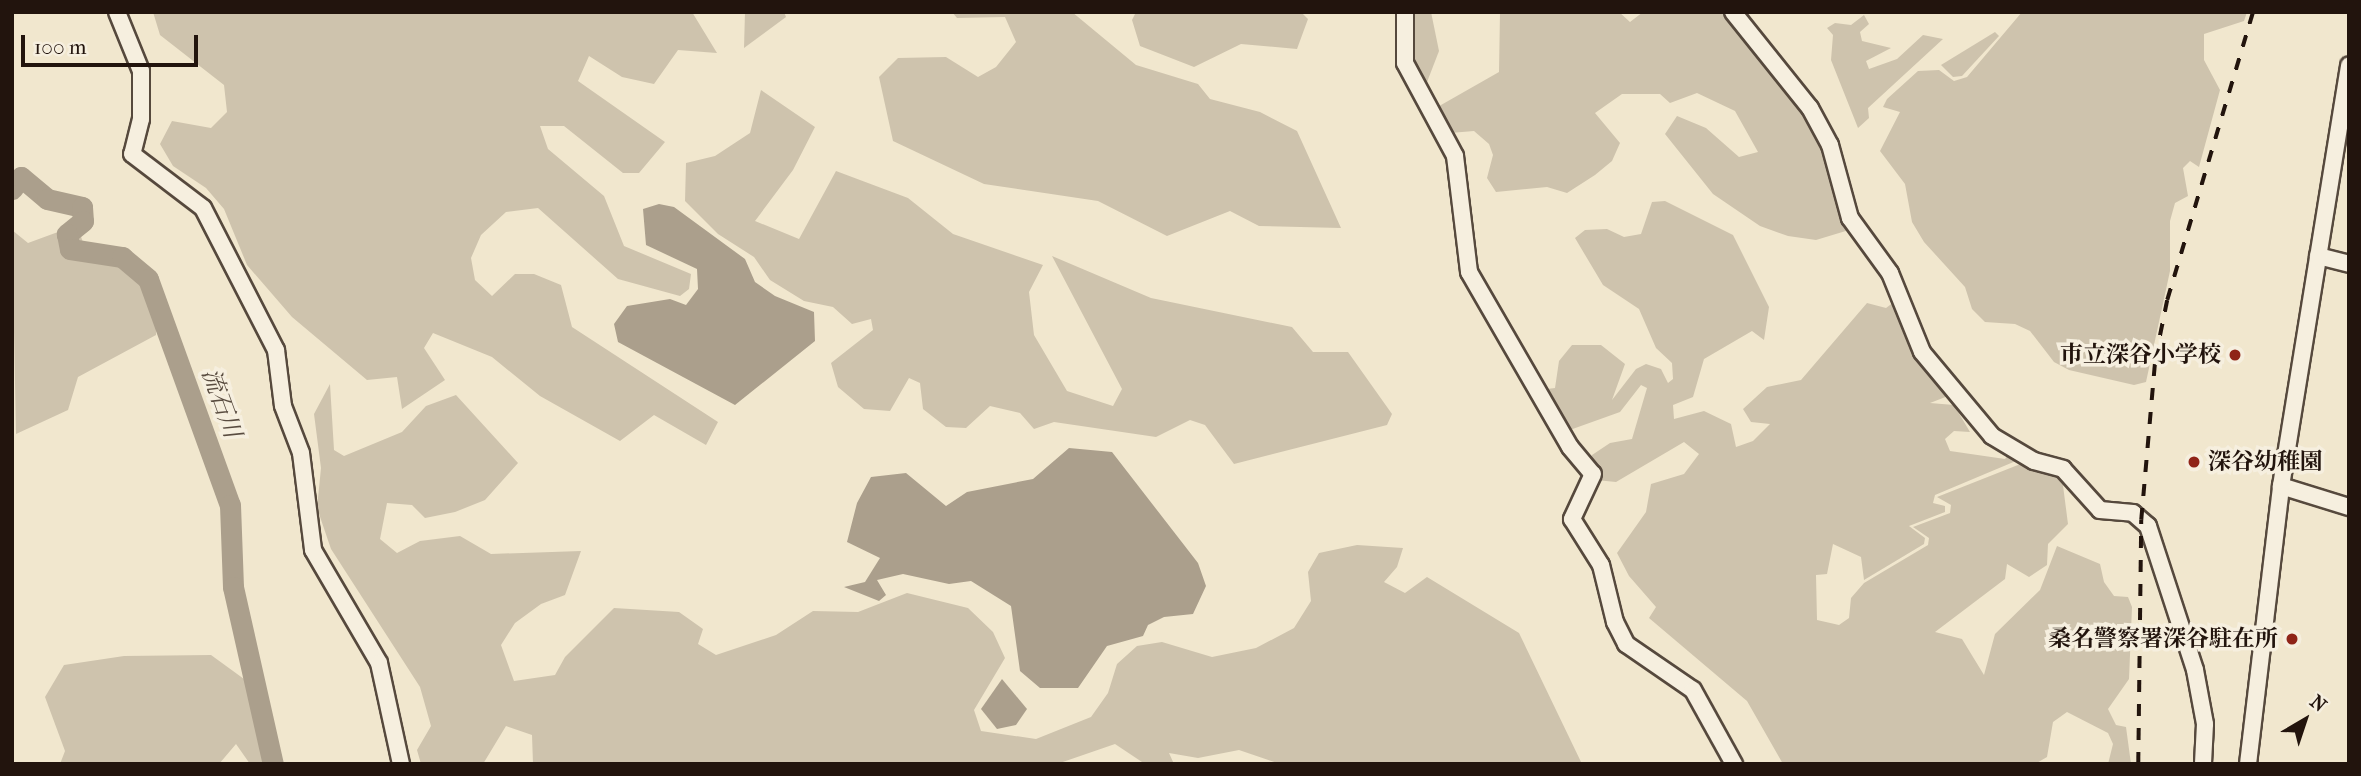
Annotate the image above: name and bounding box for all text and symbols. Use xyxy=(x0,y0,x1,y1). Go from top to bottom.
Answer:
scale bar xyxy=(24,21,201,65)
text: 100 m xyxy=(34,35,87,59)
place label: 市立深谷小学校 xyxy=(2060,341,2221,369)
marker: 市立深谷小学校 xyxy=(2227,347,2243,363)
water label: 流石川 xyxy=(195,364,247,442)
place label: 深谷幼稚園 xyxy=(2208,448,2323,476)
marker: 深谷幼稚園 xyxy=(2186,454,2202,470)
place label: 桑名警察署深谷駐在所 xyxy=(2048,625,2278,653)
marker: 桑名警察署深谷駐在所 xyxy=(2284,631,2300,647)
north arrow xyxy=(2270,685,2340,755)
text: N xyxy=(2306,691,2331,717)

